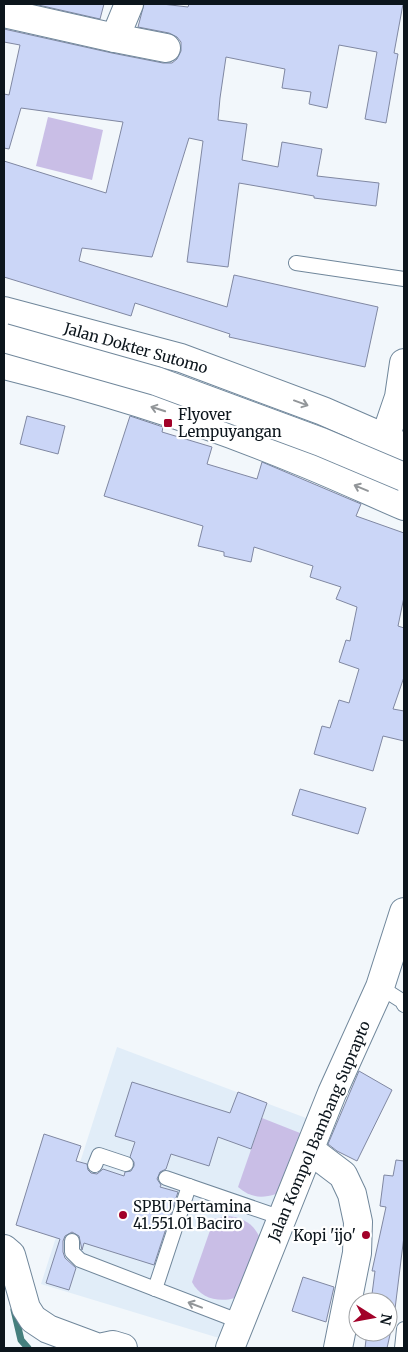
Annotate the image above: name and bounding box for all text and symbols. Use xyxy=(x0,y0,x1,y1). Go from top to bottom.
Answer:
street label: Jalan Dokter Sutomo xyxy=(61,318,210,378)
one-way arrow xyxy=(292,399,308,408)
one-way arrow xyxy=(151,404,167,414)
place label: Flyover Lempuyangan xyxy=(178,405,282,441)
marker: Flyover Lempuyangan xyxy=(162,417,174,429)
one-way arrow xyxy=(354,482,369,492)
street label: Jalan Kompol Bambang Suprapto xyxy=(263,1018,374,1245)
place label: SPBU Pertamina 41.551.01 Baciro xyxy=(133,1197,252,1233)
marker: SPBU Pertamina 41.551.01 Baciro xyxy=(117,1209,129,1221)
place label: Kopi 'ijo' xyxy=(293,1226,356,1245)
marker: Kopi 'ijo' xyxy=(360,1229,372,1241)
north arrow xyxy=(348,1292,398,1342)
one-way arrow xyxy=(188,1299,203,1309)
text: N xyxy=(376,1312,396,1327)

